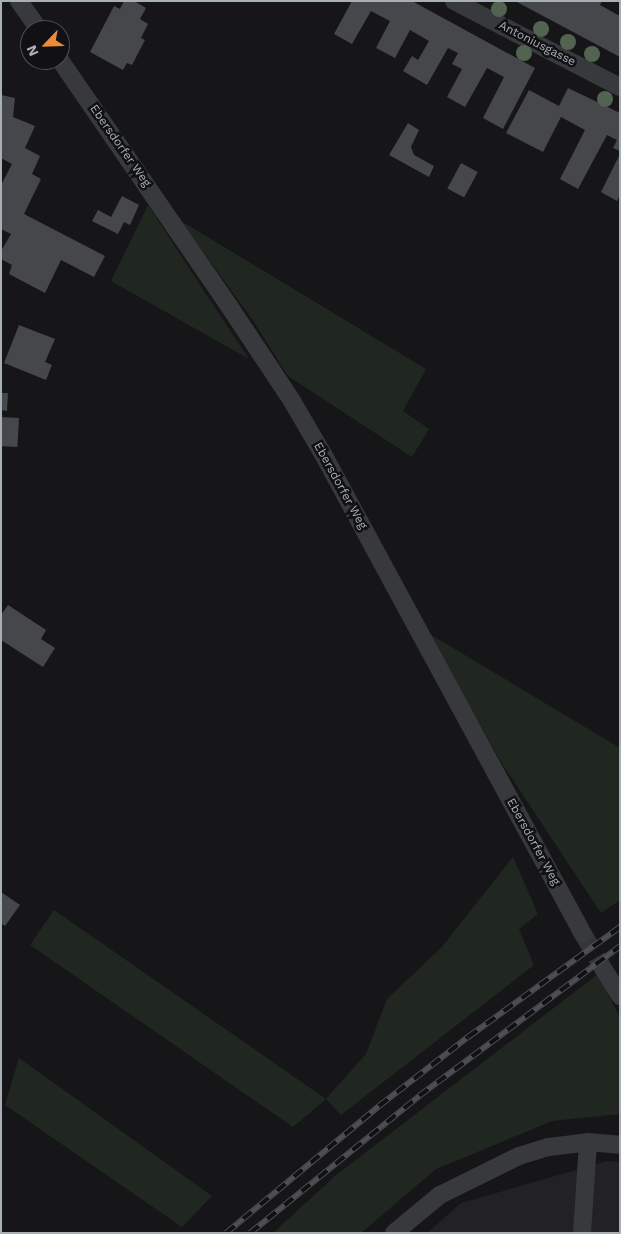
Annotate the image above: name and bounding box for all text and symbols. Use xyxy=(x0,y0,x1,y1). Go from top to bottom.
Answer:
street label: Antoniusgasse xyxy=(496,18,578,70)
north arrow xyxy=(20,20,70,70)
text: N xyxy=(23,43,42,59)
street label: Ebersdorfer Weg xyxy=(86,102,154,190)
street label: Ebersdorfer Weg xyxy=(310,440,370,532)
street label: Ebersdorfer Weg xyxy=(503,796,563,888)

